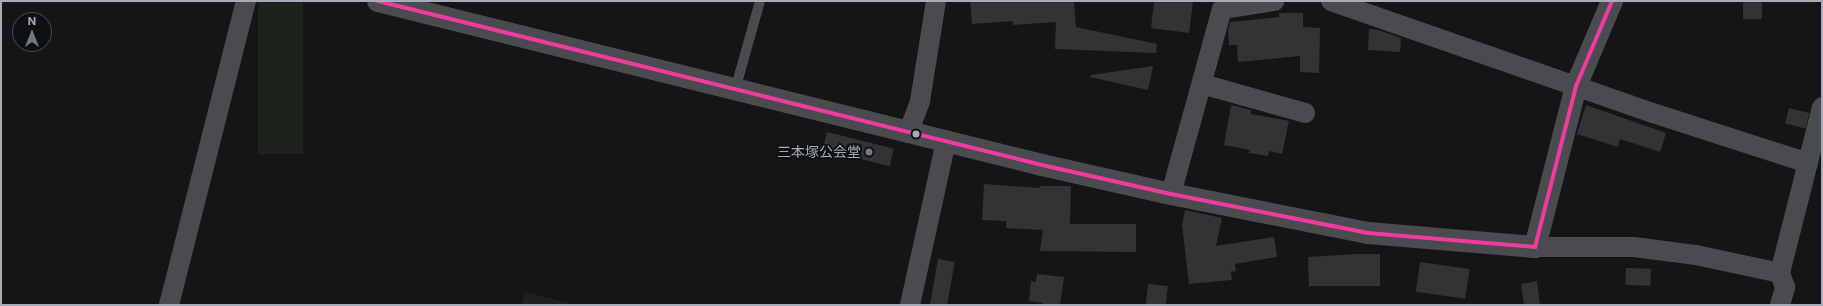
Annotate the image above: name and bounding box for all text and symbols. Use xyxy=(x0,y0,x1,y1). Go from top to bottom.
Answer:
north arrow xyxy=(12,12,52,52)
text: N xyxy=(28,14,36,28)
unlabelled marker xyxy=(911,129,921,139)
place label: 三本塚公会堂 xyxy=(777,144,861,160)
marker: 三本塚公会堂 xyxy=(864,147,874,157)

